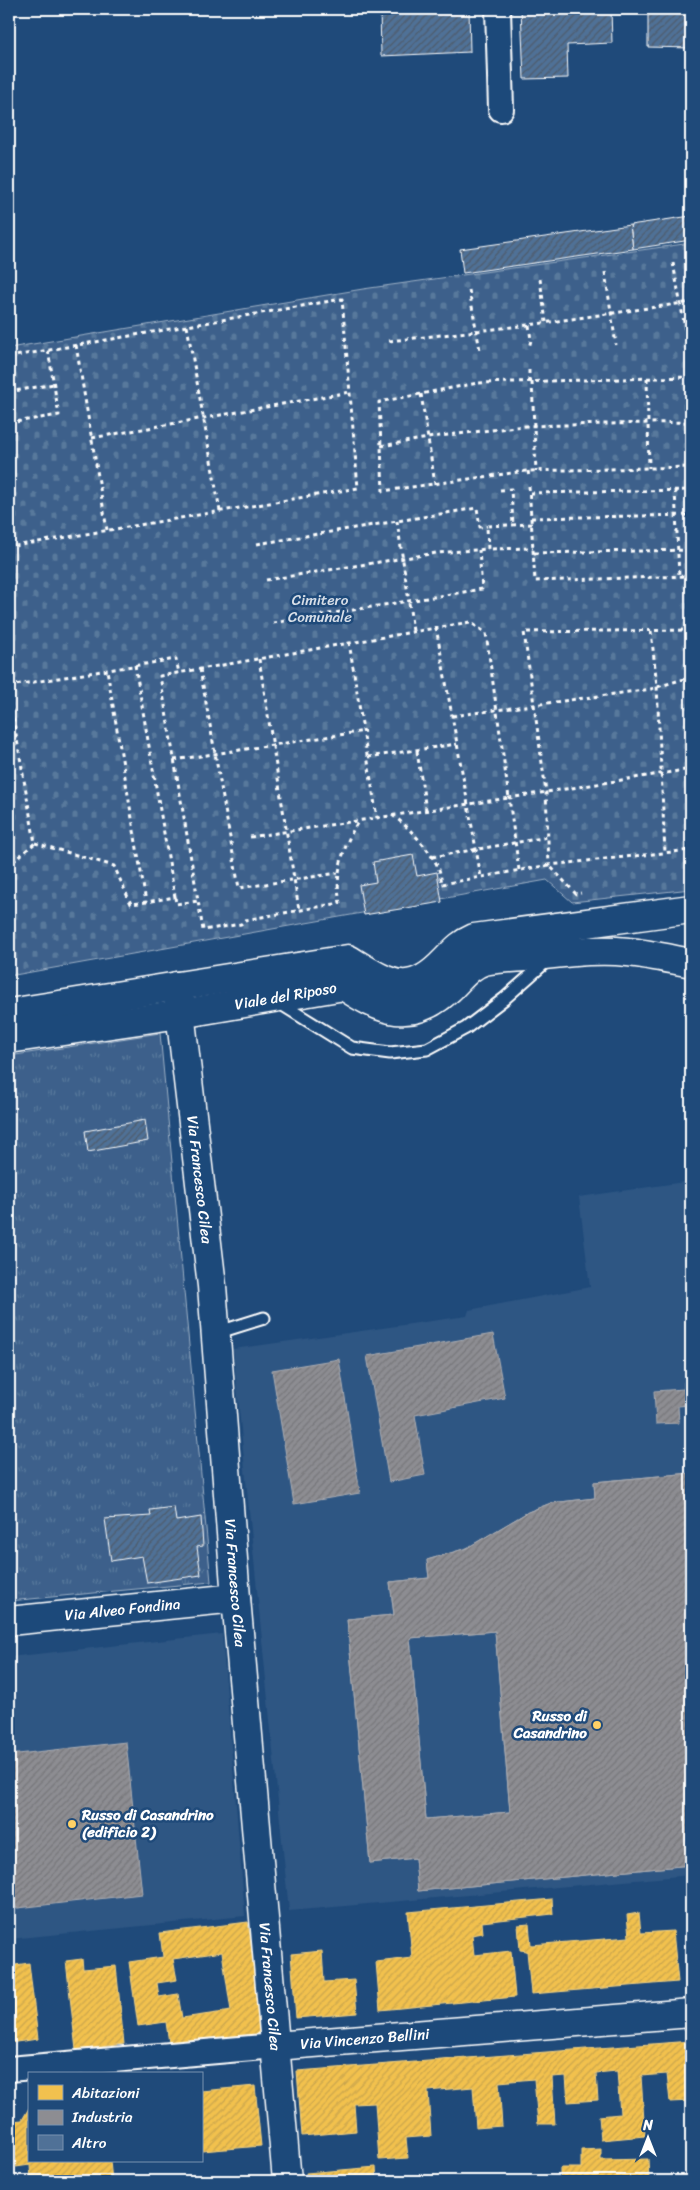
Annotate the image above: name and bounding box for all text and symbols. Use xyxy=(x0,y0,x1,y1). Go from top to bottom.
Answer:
park label: Cimitero Comunale xyxy=(288,587,352,630)
street label: Viale del Riposo xyxy=(233,974,339,1017)
street label: Via Francesco Cilea xyxy=(179,1114,220,1246)
street label: Via Francesco Cilea xyxy=(217,1518,253,1649)
street label: Via Alveo Fondina xyxy=(63,1591,182,1628)
place label: Russo di Casandrino xyxy=(513,1703,588,1746)
marker: Russo di Casandrino xyxy=(591,1719,603,1731)
place label: Russo di Casandrino (edificio 2) xyxy=(81,1802,214,1845)
marker: Russo di Casandrino (edificio 2) xyxy=(66,1818,78,1830)
street label: Via Francesco Cilea xyxy=(251,1921,289,2052)
street label: Via Vincenzo Bellini xyxy=(299,2021,431,2057)
legend xyxy=(28,2072,202,2162)
text: Abitazioni xyxy=(71,2080,140,2106)
text: Industria xyxy=(71,2104,133,2130)
north arrow xyxy=(622,2112,672,2162)
text: N xyxy=(642,2113,653,2138)
text: Altro xyxy=(71,2130,107,2156)

